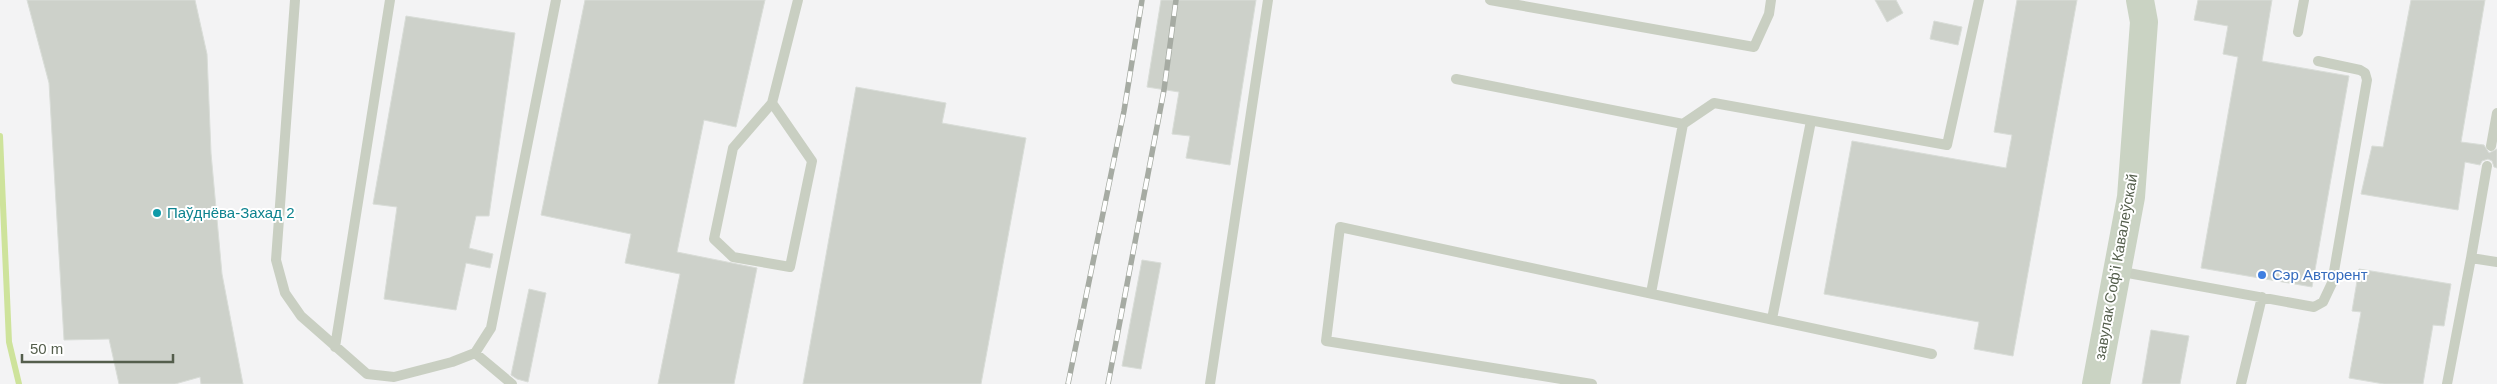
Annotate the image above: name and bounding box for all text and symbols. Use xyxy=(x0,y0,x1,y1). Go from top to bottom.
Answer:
street label: завулак Софʼі Кавалеўскай xyxy=(2091,172,2140,362)
place label: Паўднёва-Захад 2 xyxy=(167,204,294,221)
marker: Паўднёва-Захад 2 xyxy=(151,207,163,219)
place label: Сэр Авторент xyxy=(2272,266,2368,283)
marker: Сэр Авторент xyxy=(2256,269,2268,281)
scale bar xyxy=(22,332,174,364)
text: 50 m xyxy=(30,340,63,357)

